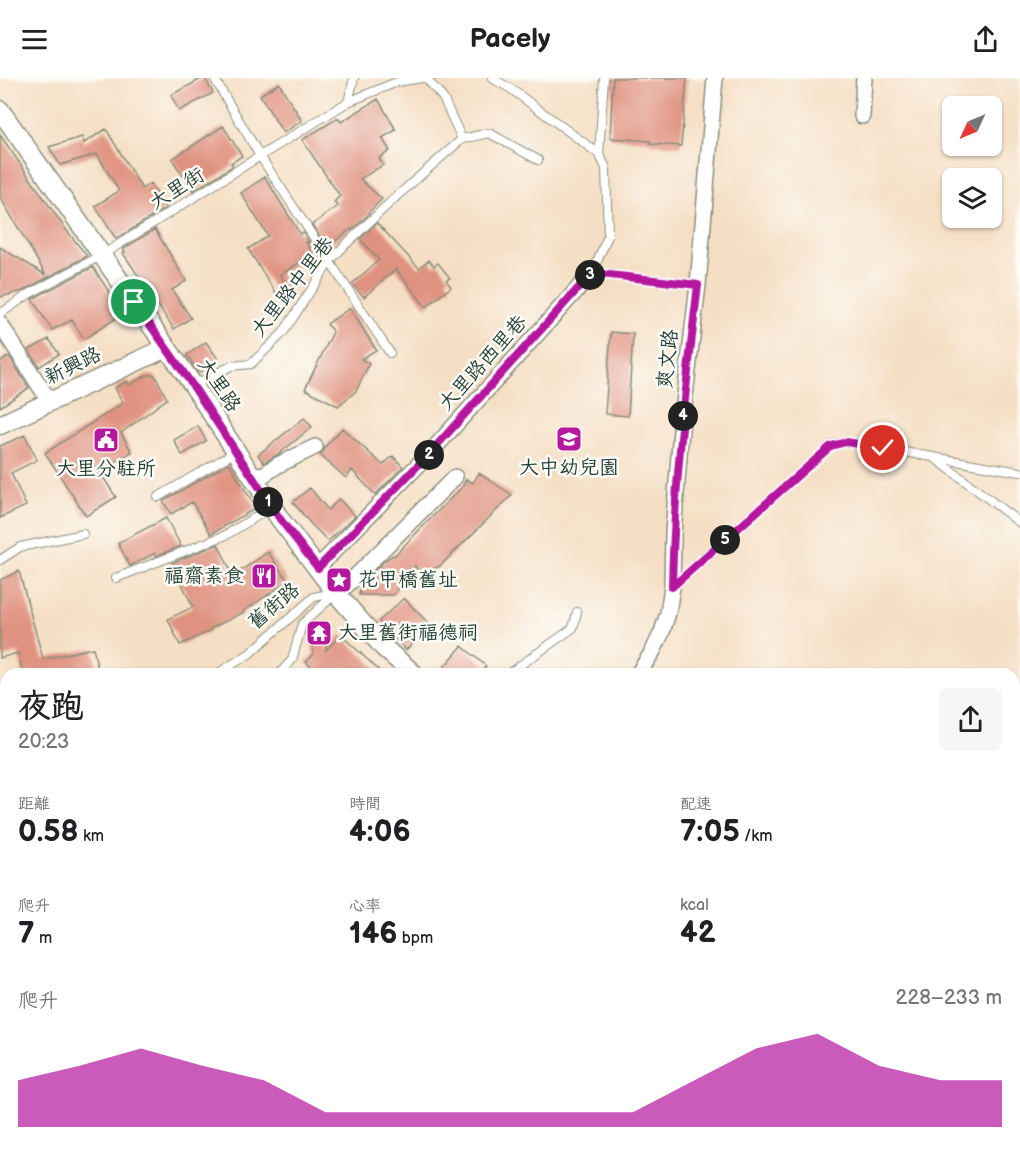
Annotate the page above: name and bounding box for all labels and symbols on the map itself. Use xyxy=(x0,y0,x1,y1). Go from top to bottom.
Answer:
north arrow xyxy=(942,96,1002,156)
street label: 大里街 xyxy=(145,163,209,215)
street label: 大里路中里巷 xyxy=(247,232,340,342)
pin: 3 xyxy=(575,260,605,290)
pin xyxy=(108,276,159,327)
street label: 大里路西里巷 xyxy=(434,310,533,416)
street label: 爽文路 xyxy=(653,327,683,390)
street label: 新興路 xyxy=(41,342,106,390)
street label: 大里路 xyxy=(192,353,246,417)
pin: 4 xyxy=(668,401,698,431)
pin xyxy=(857,422,908,473)
school or university icon: 大中幼兒園 xyxy=(554,424,584,454)
public building icon: 大里分駐所 xyxy=(91,425,121,455)
pin: 2 xyxy=(414,440,444,470)
place label: 大中幼兒園 xyxy=(519,456,619,480)
place label: 大里分駐所 xyxy=(56,457,156,481)
pin: 1 xyxy=(253,487,283,517)
pin: 5 xyxy=(710,525,740,555)
restaurant icon: 福齋素食 xyxy=(249,561,279,591)
place label: 福齋素食 xyxy=(164,564,244,588)
place icon: 花甲橋舊址 xyxy=(324,565,354,595)
place label: 花甲橋舊址 xyxy=(358,568,458,592)
street label: 舊街路 xyxy=(243,577,305,634)
temple icon: 大里舊街福德祠 xyxy=(304,618,334,648)
place label: 大里舊街福德祠 xyxy=(338,621,478,645)

